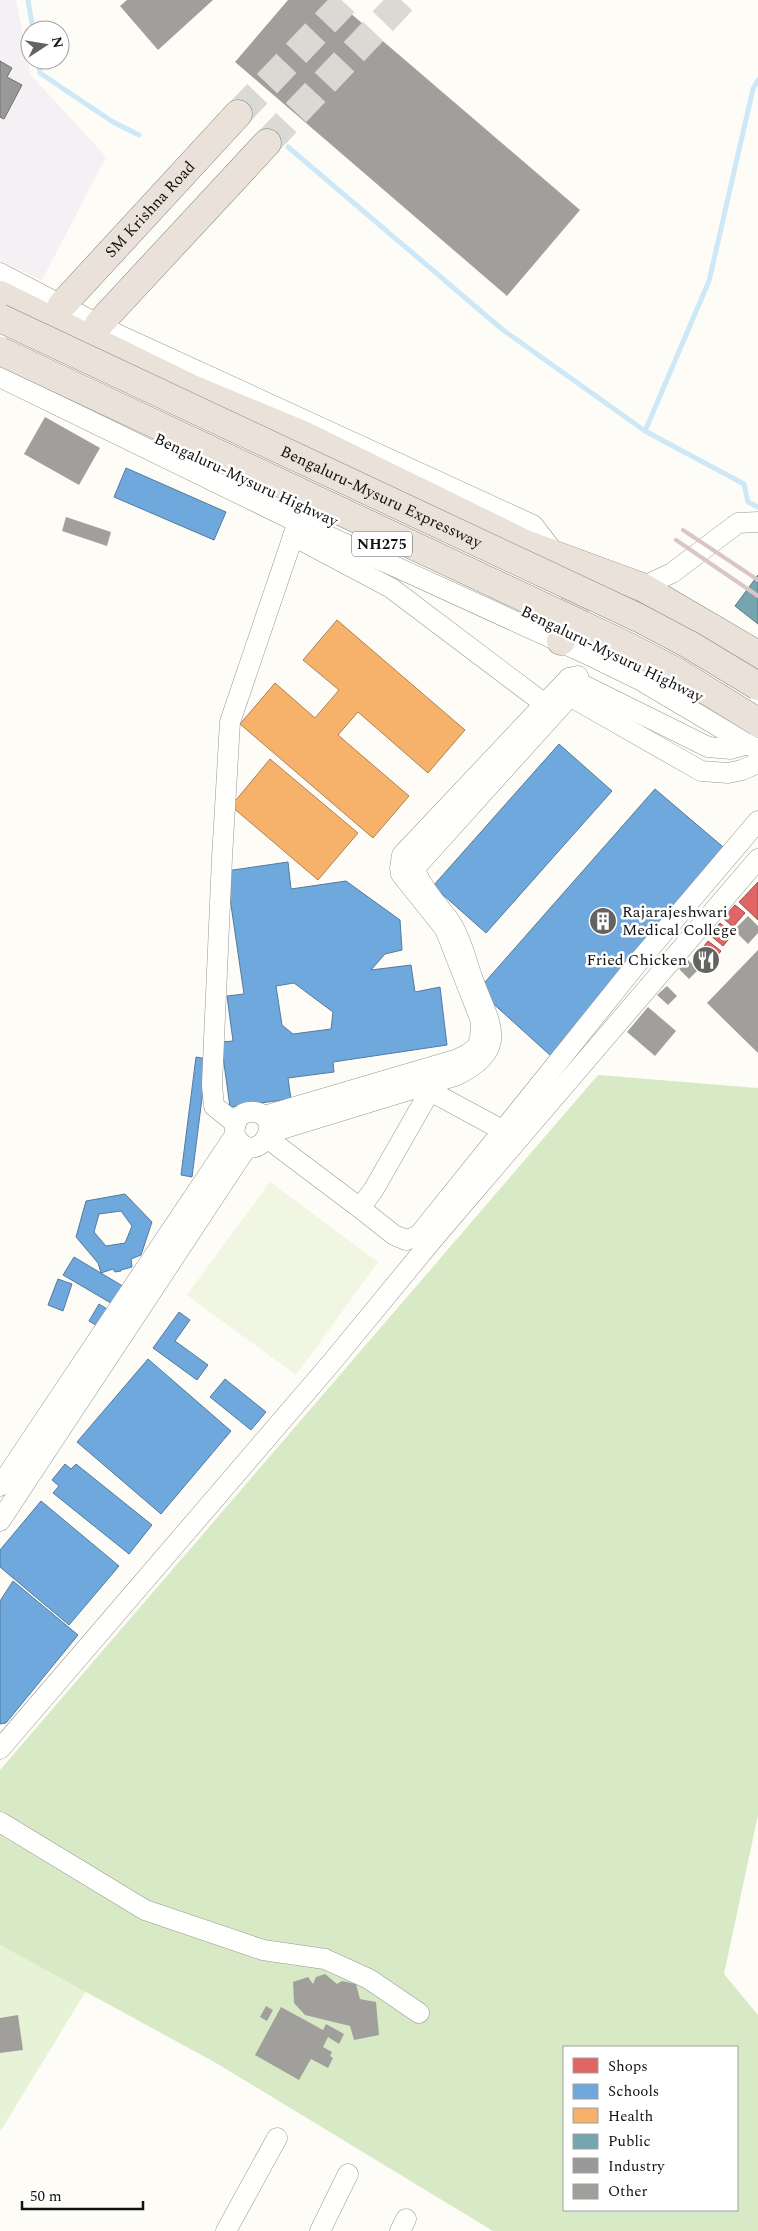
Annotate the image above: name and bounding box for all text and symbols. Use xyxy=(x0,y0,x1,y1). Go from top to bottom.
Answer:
north arrow xyxy=(20,20,70,70)
text: N xyxy=(46,35,69,50)
street label: SM Krishna Road xyxy=(99,156,201,263)
street label: Bengaluru-Mysuru Highway xyxy=(150,427,343,534)
street label: Bengaluru-Mysuru Expressway xyxy=(276,439,487,555)
road number: NH275 xyxy=(352,532,412,556)
street label: Bengaluru-Mysuru Highway xyxy=(517,599,709,709)
place label: Rajarajeshwari Medical College xyxy=(622,900,737,942)
building icon: Rajarajeshwari Medical College xyxy=(588,906,618,936)
restaurant icon: Fried Chicken xyxy=(691,945,721,975)
place label: Fried Chicken xyxy=(586,948,687,972)
legend xyxy=(563,2046,738,2211)
text: Shops xyxy=(608,2055,648,2078)
text: Schools xyxy=(608,2080,659,2103)
text: Health xyxy=(608,2105,653,2128)
text: Public xyxy=(608,2130,651,2153)
text: Industry xyxy=(608,2155,665,2178)
scale bar xyxy=(22,2178,144,2210)
text: Other xyxy=(608,2180,647,2203)
text: 50 m xyxy=(30,2185,62,2208)

